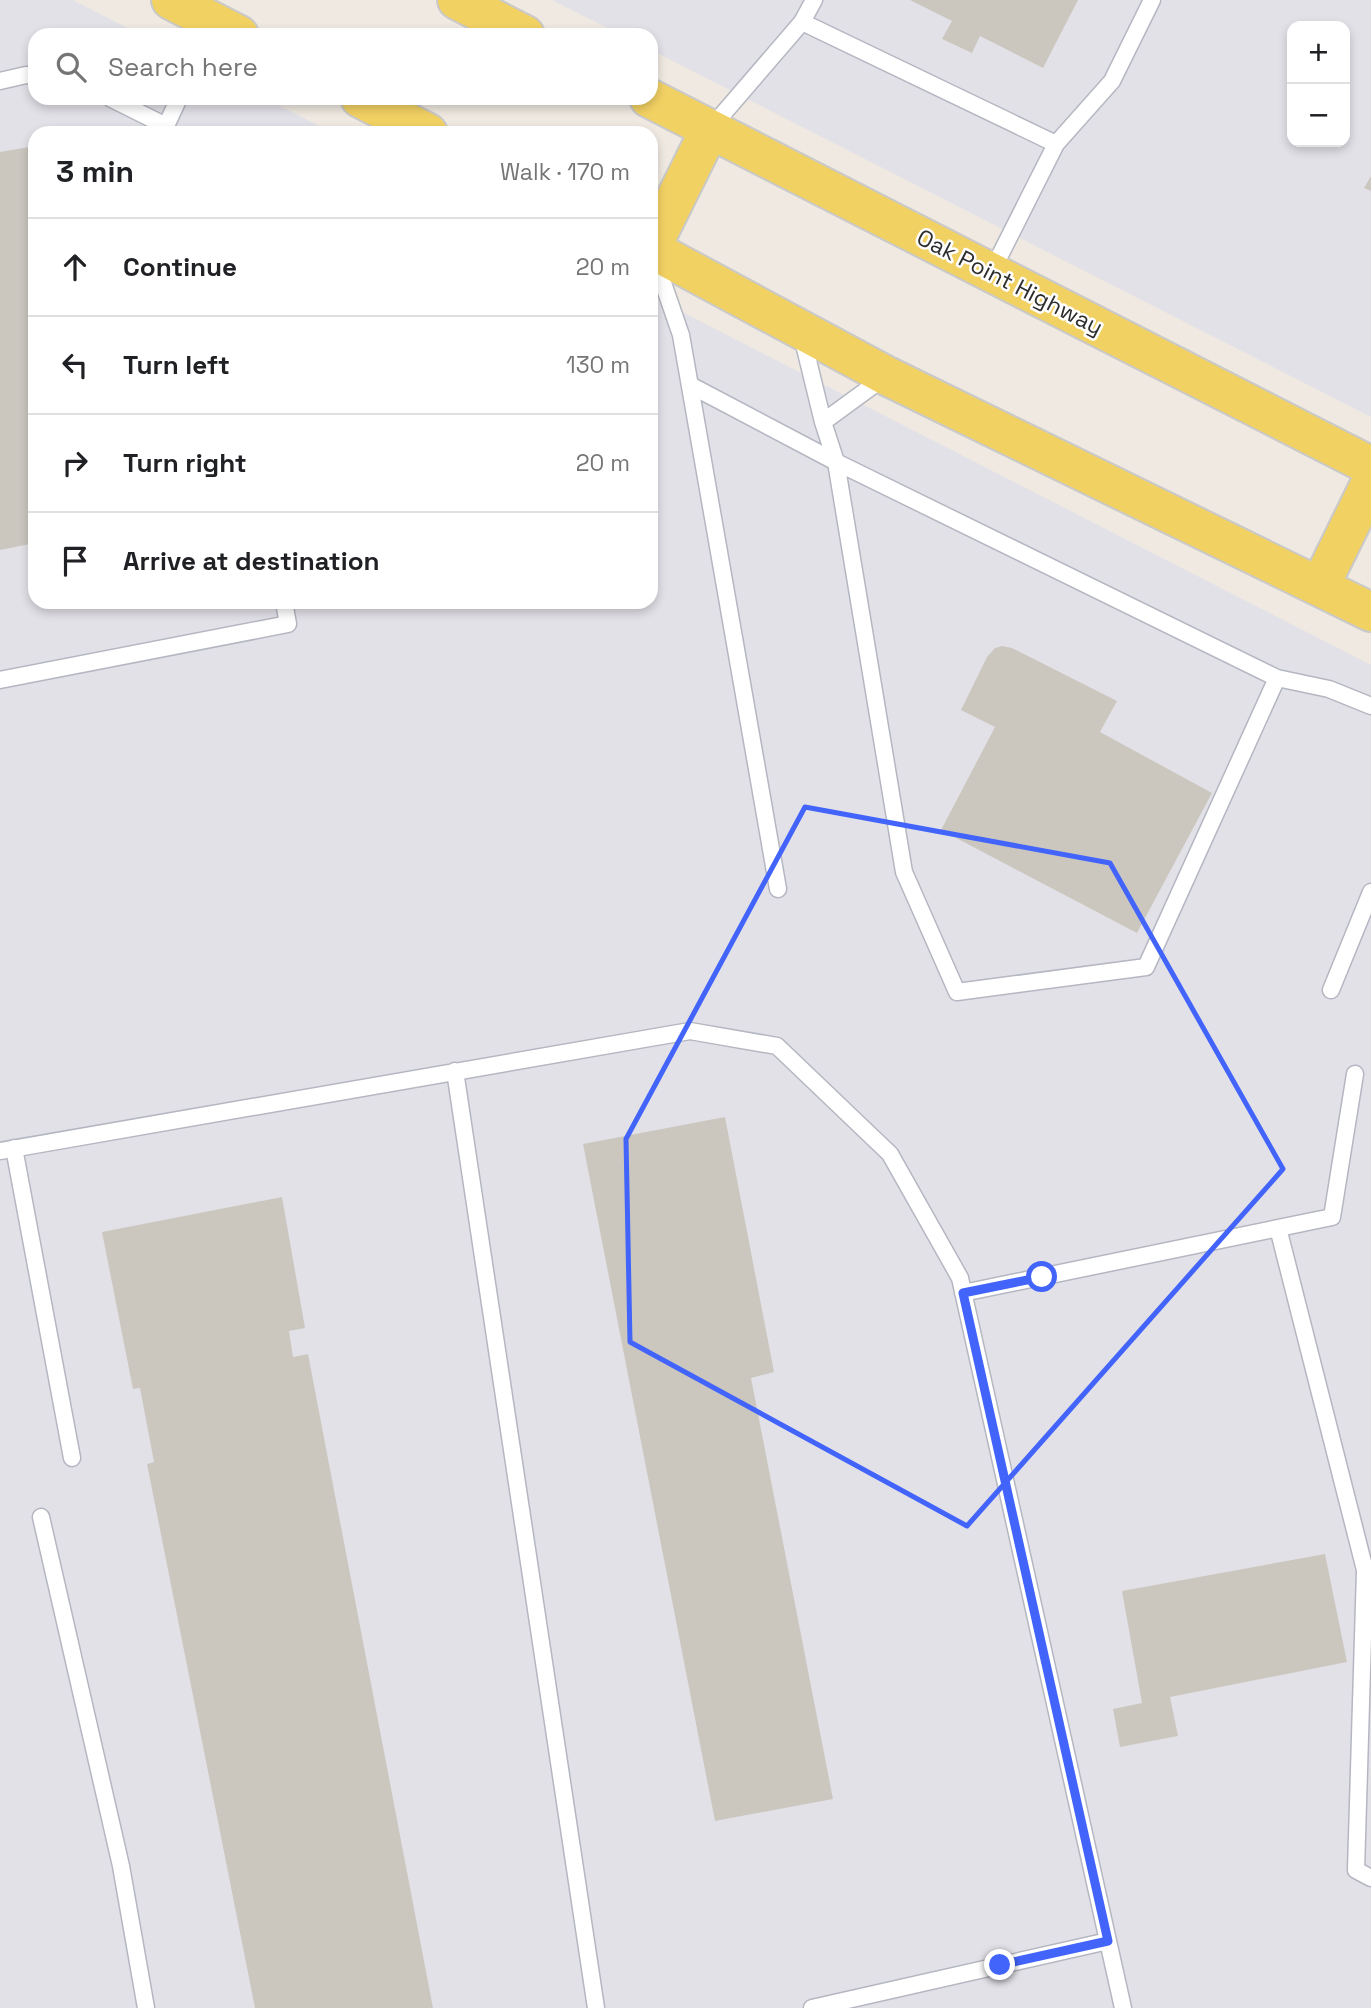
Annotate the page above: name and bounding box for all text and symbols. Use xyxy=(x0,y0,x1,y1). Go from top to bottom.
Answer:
map controls xyxy=(1287,21,1350,147)
button: + xyxy=(1287,21,1350,84)
search box xyxy=(28,28,658,105)
icon: search xyxy=(52,48,90,86)
text: Search here xyxy=(108,50,258,84)
button: − xyxy=(1287,84,1350,147)
text: 3 min xyxy=(56,152,134,191)
text: Walk · 170 m xyxy=(500,157,630,187)
street label: Oak Point Highway xyxy=(912,222,1108,342)
icon: ahead xyxy=(56,248,94,286)
text: Continue xyxy=(123,250,237,284)
text: 20 m xyxy=(576,252,630,282)
icon: left xyxy=(56,346,94,384)
text: Turn left xyxy=(123,348,230,382)
text: 130 m xyxy=(566,350,630,380)
icon: right xyxy=(56,444,94,482)
text: Turn right xyxy=(123,446,247,480)
text: 20 m xyxy=(576,448,630,478)
icon: arrive xyxy=(56,542,94,580)
text: Arrive at destination xyxy=(123,544,380,578)
route start xyxy=(1026,1261,1057,1292)
route end xyxy=(984,1949,1015,1980)

